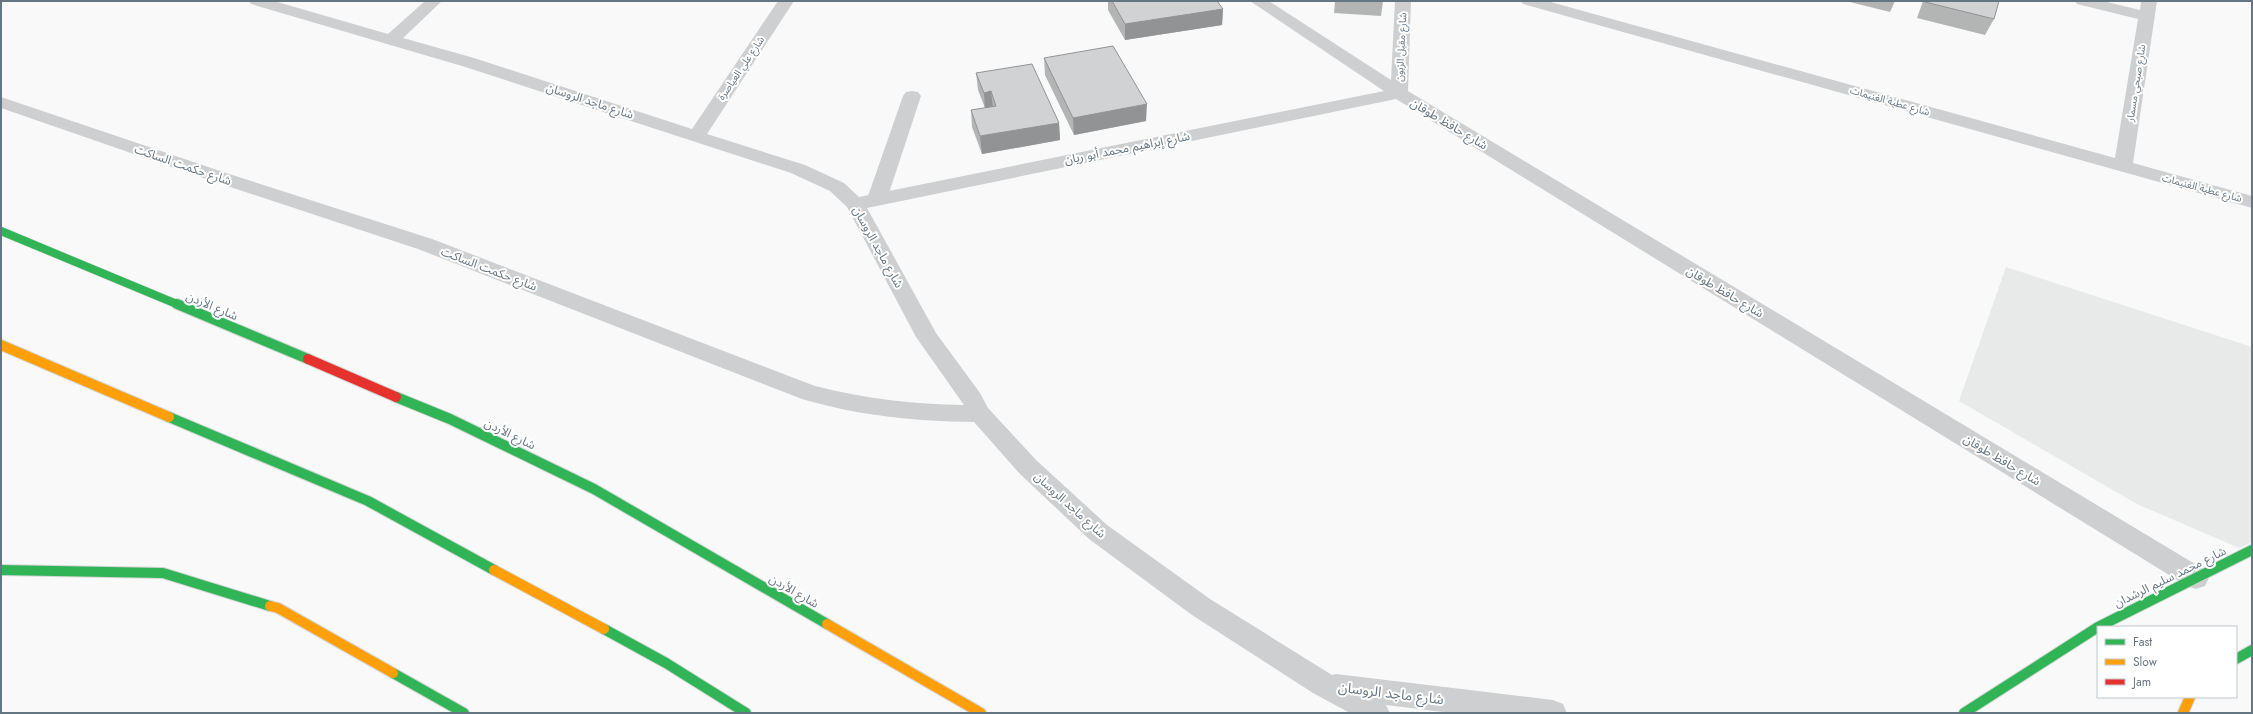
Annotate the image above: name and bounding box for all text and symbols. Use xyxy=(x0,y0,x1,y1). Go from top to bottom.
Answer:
street label: شارع مقبل الزبون xyxy=(1392,12,1410,82)
street label: شارع علي العياصرة xyxy=(714,33,768,103)
street label: شارع صبحي مسمار xyxy=(2122,43,2150,124)
street label: شارع ماجد الروسان xyxy=(544,78,636,124)
street label: شارع عطية الغنيمات xyxy=(1848,82,1932,120)
street label: شارع حافظ طوقان xyxy=(1407,94,1491,154)
street label: شارع إبراهيم محمد أبو ريان xyxy=(1063,127,1191,169)
street label: شارع حكمت الساكت xyxy=(132,140,234,190)
street label: شارع عطية الغنيمات xyxy=(2160,170,2244,206)
street label: شارع ماجد الروسان xyxy=(848,203,908,291)
street label: شارع حكمت الساكت xyxy=(438,242,540,296)
street label: شارع حافظ طوقان xyxy=(1683,262,1767,322)
street label: شارع الأردن xyxy=(183,287,241,325)
street label: شارع الأردن xyxy=(481,414,539,454)
street label: شارع حافظ طوقان xyxy=(1960,430,2044,490)
street label: شارع ماجد الروسان xyxy=(1030,468,1110,542)
street label: شارع محمد سليم الرشدان xyxy=(2111,542,2229,612)
street label: شارع الأردن xyxy=(766,569,822,613)
legend xyxy=(2097,626,2237,698)
text: Fast xyxy=(2133,633,2152,651)
text: Slow xyxy=(2133,653,2158,671)
text: Jam xyxy=(2131,673,2151,691)
street label: شارع ماجد الروسان xyxy=(1337,677,1445,710)

